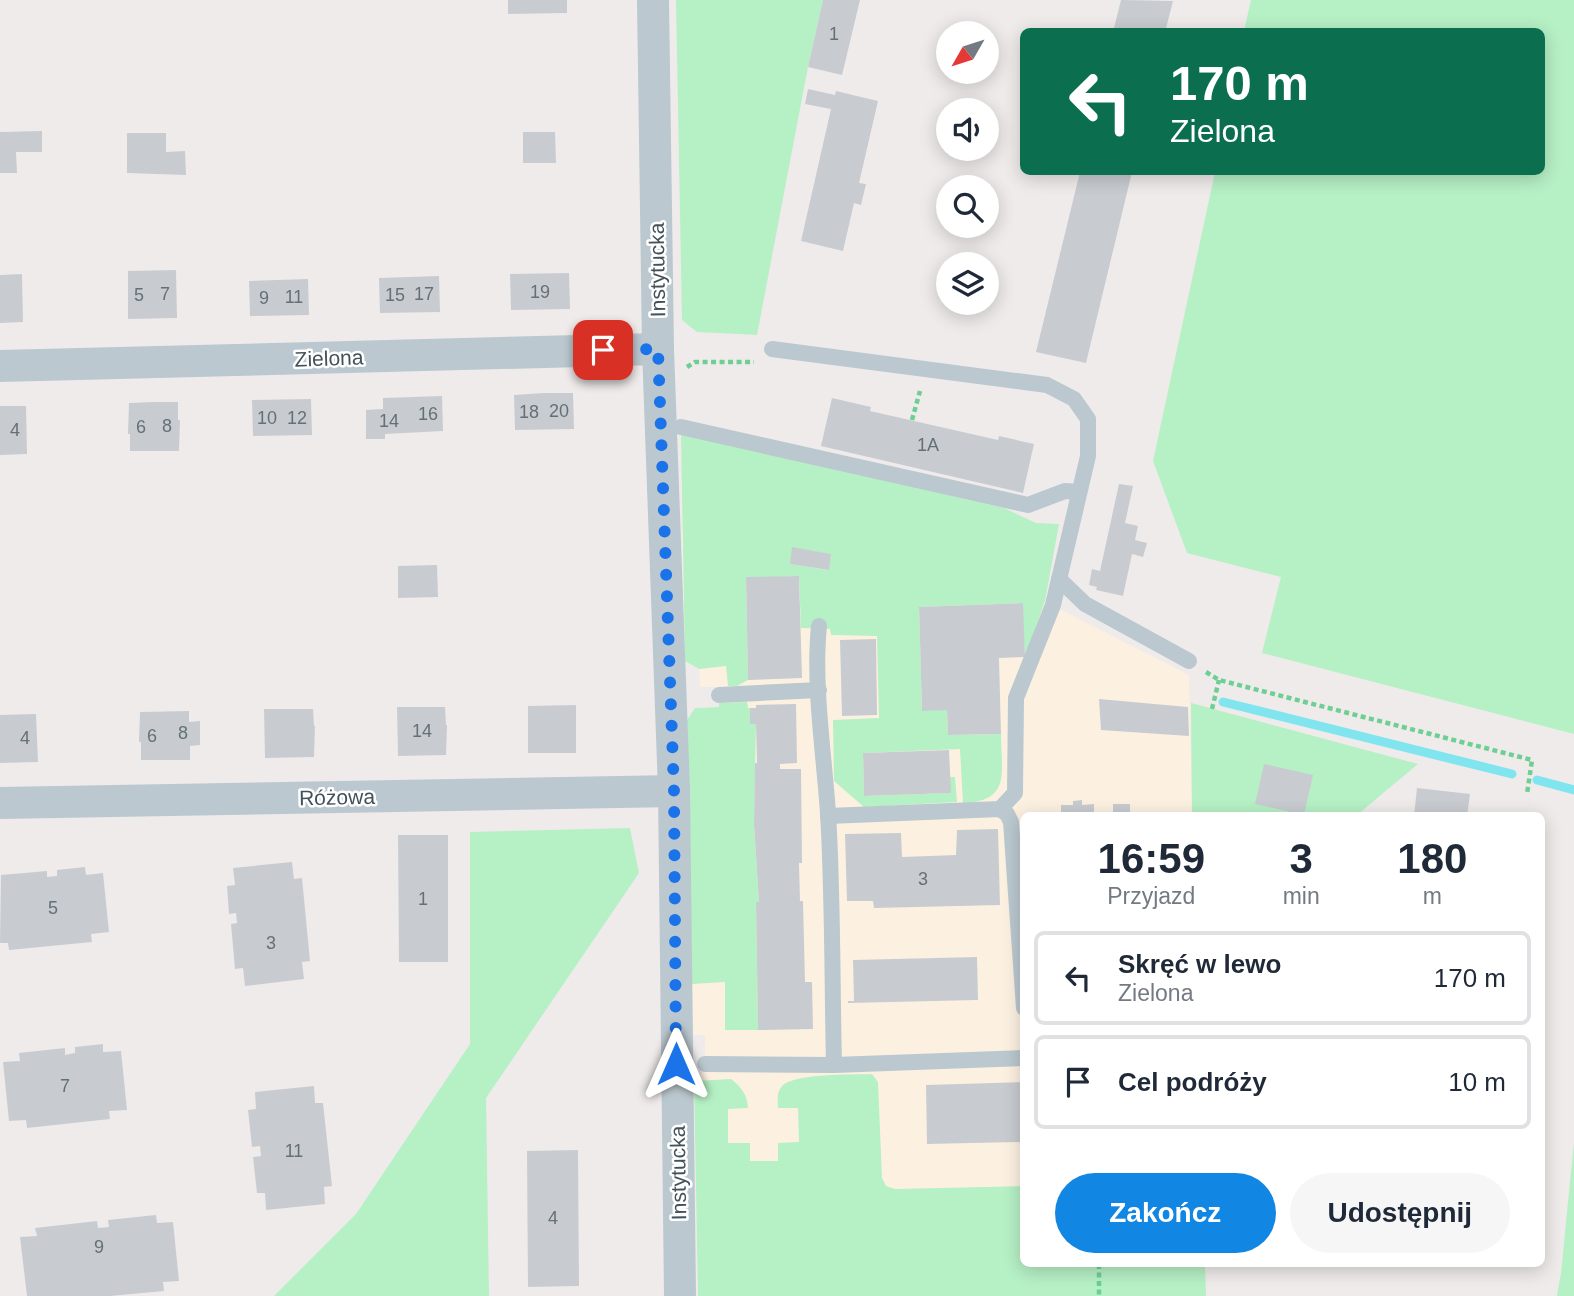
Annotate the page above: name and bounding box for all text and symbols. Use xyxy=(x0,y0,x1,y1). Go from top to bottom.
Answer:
north arrow xyxy=(936,21,999,84)
map controls xyxy=(936,21,999,315)
house number: 1 xyxy=(829,24,839,44)
icon: left xyxy=(1055,56,1146,147)
text: 170 m xyxy=(1170,56,1309,110)
button: sound xyxy=(936,98,999,161)
text: Zielona xyxy=(1170,113,1275,149)
button: search xyxy=(936,175,999,238)
street label: Instytucka xyxy=(645,222,669,317)
button: layers xyxy=(936,252,999,315)
house number: 19 xyxy=(530,282,550,302)
house number: 7 xyxy=(160,284,170,304)
house number: 17 xyxy=(414,284,434,304)
house number: 5 xyxy=(134,285,144,305)
house number: 15 xyxy=(385,285,405,305)
house number: 11 xyxy=(285,287,303,307)
house number: 9 xyxy=(259,288,269,308)
pin xyxy=(573,320,633,380)
icon: arrive xyxy=(584,331,622,369)
street label: Zielona xyxy=(294,345,364,371)
house number: 20 xyxy=(549,401,569,421)
house number: 18 xyxy=(519,402,539,422)
house number: 16 xyxy=(418,404,438,424)
house number: 10 xyxy=(257,408,277,428)
house number: 12 xyxy=(287,408,307,428)
house number: 14 xyxy=(379,411,399,431)
house number: 8 xyxy=(162,416,172,436)
house number: 6 xyxy=(136,417,146,437)
house number: 4 xyxy=(10,420,20,440)
house number: 1A xyxy=(917,435,939,455)
house number: 14 xyxy=(412,721,432,741)
house number: 8 xyxy=(178,723,188,743)
house number: 6 xyxy=(147,726,157,746)
house number: 4 xyxy=(20,728,30,748)
street label: Różowa xyxy=(299,785,375,809)
text: 16:59 xyxy=(1098,835,1205,882)
text: 3 xyxy=(1289,835,1313,882)
text: 180 xyxy=(1397,835,1467,882)
house number: 3 xyxy=(918,869,928,889)
text: Przyjazd xyxy=(1107,883,1195,909)
text: min xyxy=(1283,883,1320,909)
text: m xyxy=(1423,883,1442,909)
house number: 1 xyxy=(418,889,428,909)
house number: 5 xyxy=(48,898,58,918)
house number: 3 xyxy=(266,933,276,953)
text: Skręć w lewo xyxy=(1118,949,1281,979)
icon: left xyxy=(1059,959,1097,997)
text: 170 m xyxy=(1434,963,1506,993)
text: Zielona xyxy=(1118,980,1193,1006)
position arrow xyxy=(639,1027,713,1101)
icon: arrive xyxy=(1059,1063,1097,1101)
text: Cel podróży xyxy=(1118,1067,1267,1097)
text: 10 m xyxy=(1448,1067,1506,1097)
house number: 7 xyxy=(60,1076,70,1096)
street label: Instytucka xyxy=(666,1125,690,1220)
house number: 11 xyxy=(285,1141,303,1161)
button: Zakończ xyxy=(1055,1173,1276,1253)
button: Udostępnij xyxy=(1290,1173,1510,1253)
house number: 4 xyxy=(548,1208,558,1228)
house number: 9 xyxy=(94,1237,104,1257)

